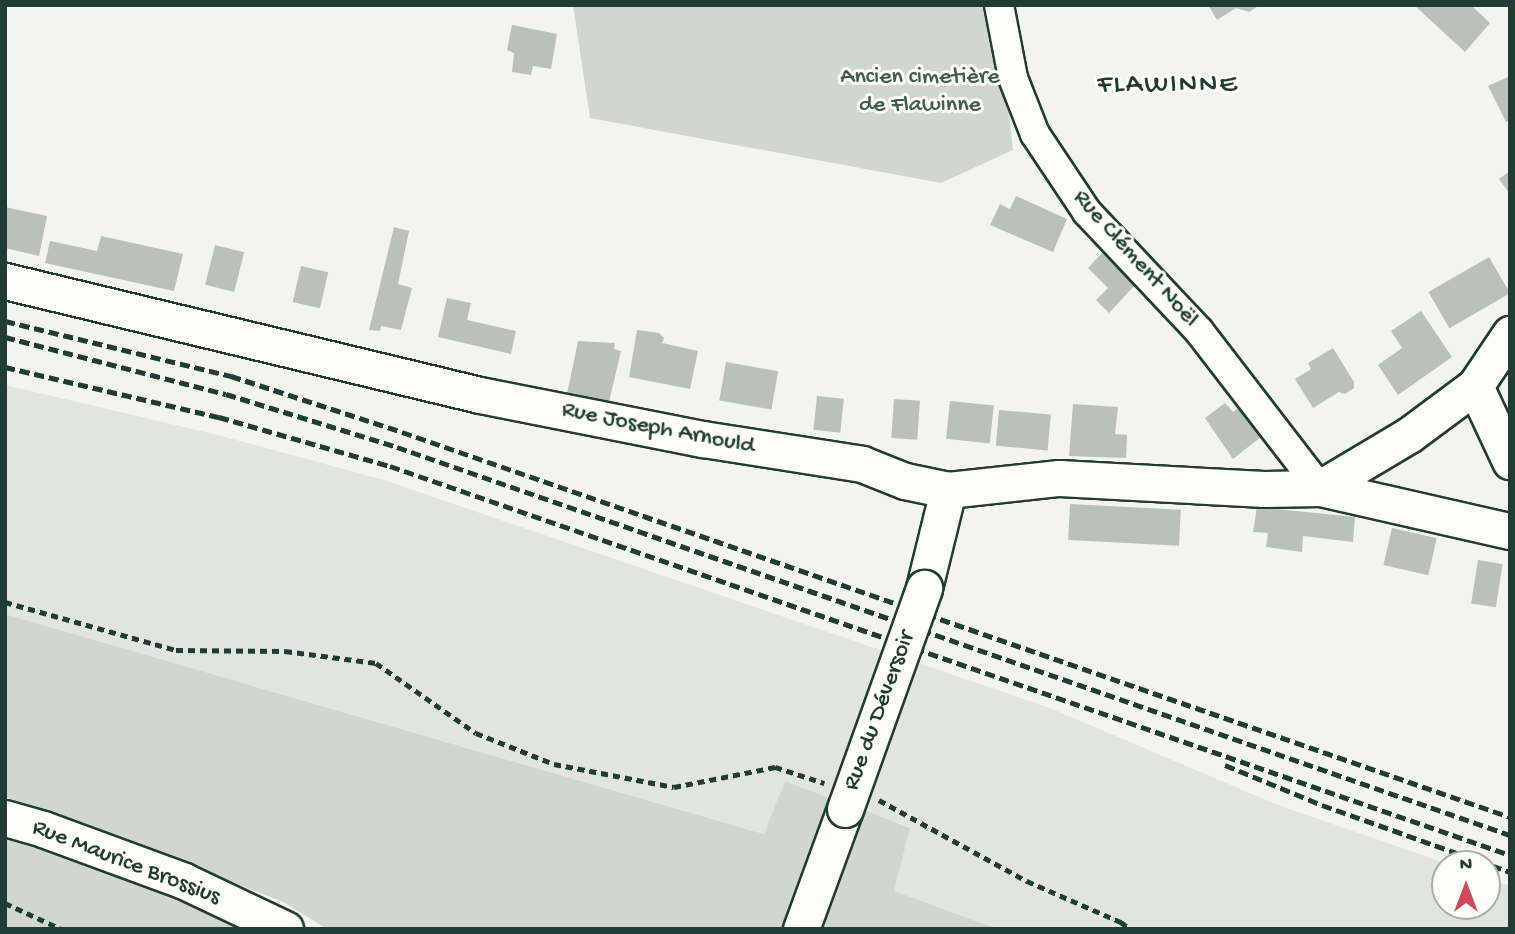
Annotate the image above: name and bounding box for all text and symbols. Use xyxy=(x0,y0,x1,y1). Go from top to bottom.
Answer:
park label: Ancien cimetière de Flawinne xyxy=(840,64,1000,120)
district label: FLAWINNE xyxy=(1098,69,1238,103)
street label: Rue Clément Noël xyxy=(1066,184,1204,334)
street label: Rue Joseph Arnould xyxy=(559,396,757,462)
street label: Rue du Déversoir xyxy=(838,627,922,795)
street label: Rue Maurice Brossius xyxy=(28,814,224,912)
north arrow xyxy=(1431,850,1501,920)
text: N xyxy=(1460,854,1472,877)

